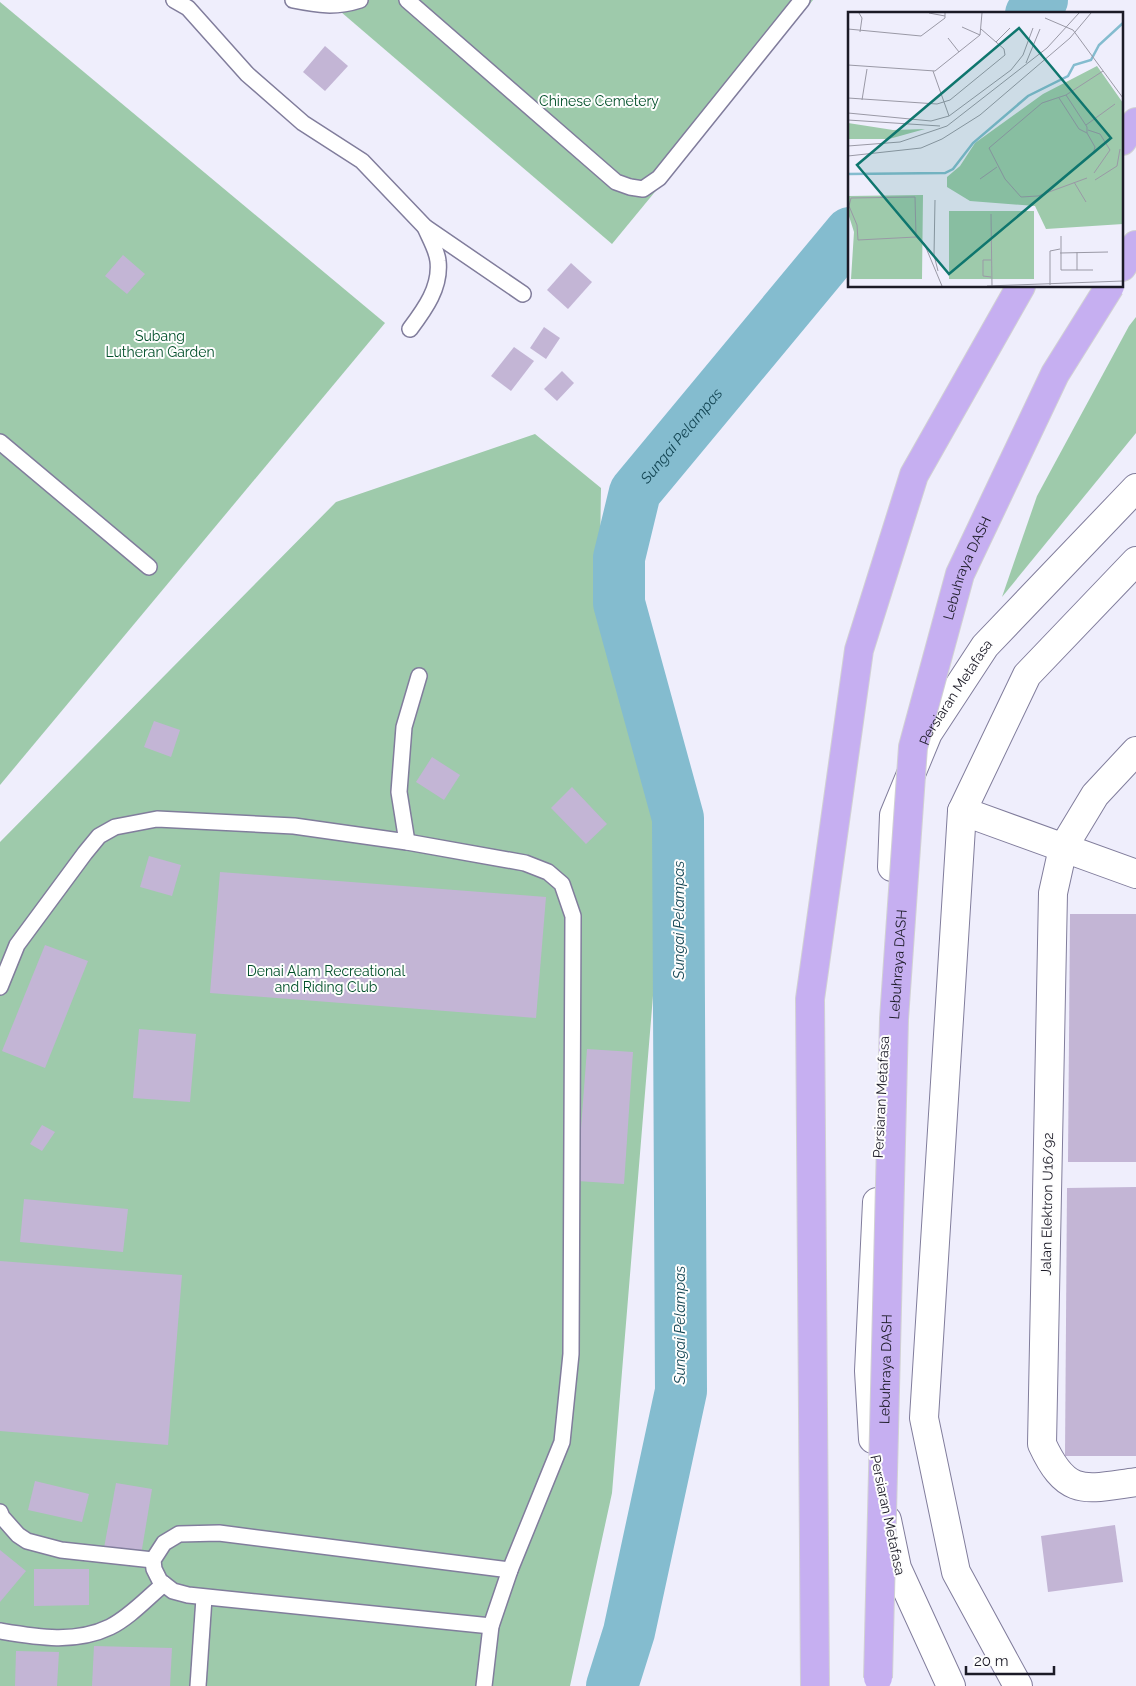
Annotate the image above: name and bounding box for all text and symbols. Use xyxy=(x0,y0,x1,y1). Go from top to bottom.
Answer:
inset map xyxy=(848,12,1124,288)
park label: Chinese Cemetery xyxy=(539,93,659,109)
park label: Subang Lutheran Garden xyxy=(105,328,215,360)
water label: Sungai Pelampas xyxy=(636,385,726,488)
street label: Lebuhraya DASH xyxy=(940,514,994,622)
street label: Persiaran Metafasa xyxy=(916,636,995,747)
water label: Sungai Pelampas xyxy=(670,861,688,980)
street label: Lebuhraya DASH xyxy=(886,909,910,1020)
park label: Denai Alam Recreational and Riding Club xyxy=(247,963,405,995)
street label: Persiaran Metafasa xyxy=(870,1035,892,1159)
street label: Jalan Elektron U16/92 xyxy=(1038,1132,1056,1276)
water label: Sungai Pelampas xyxy=(671,1266,689,1385)
street label: Lebuhraya DASH xyxy=(876,1314,895,1424)
street label: Persiaran Metafasa xyxy=(867,1453,909,1577)
scale bar xyxy=(966,1644,1054,1676)
text: 20 m xyxy=(974,1652,1009,1670)

